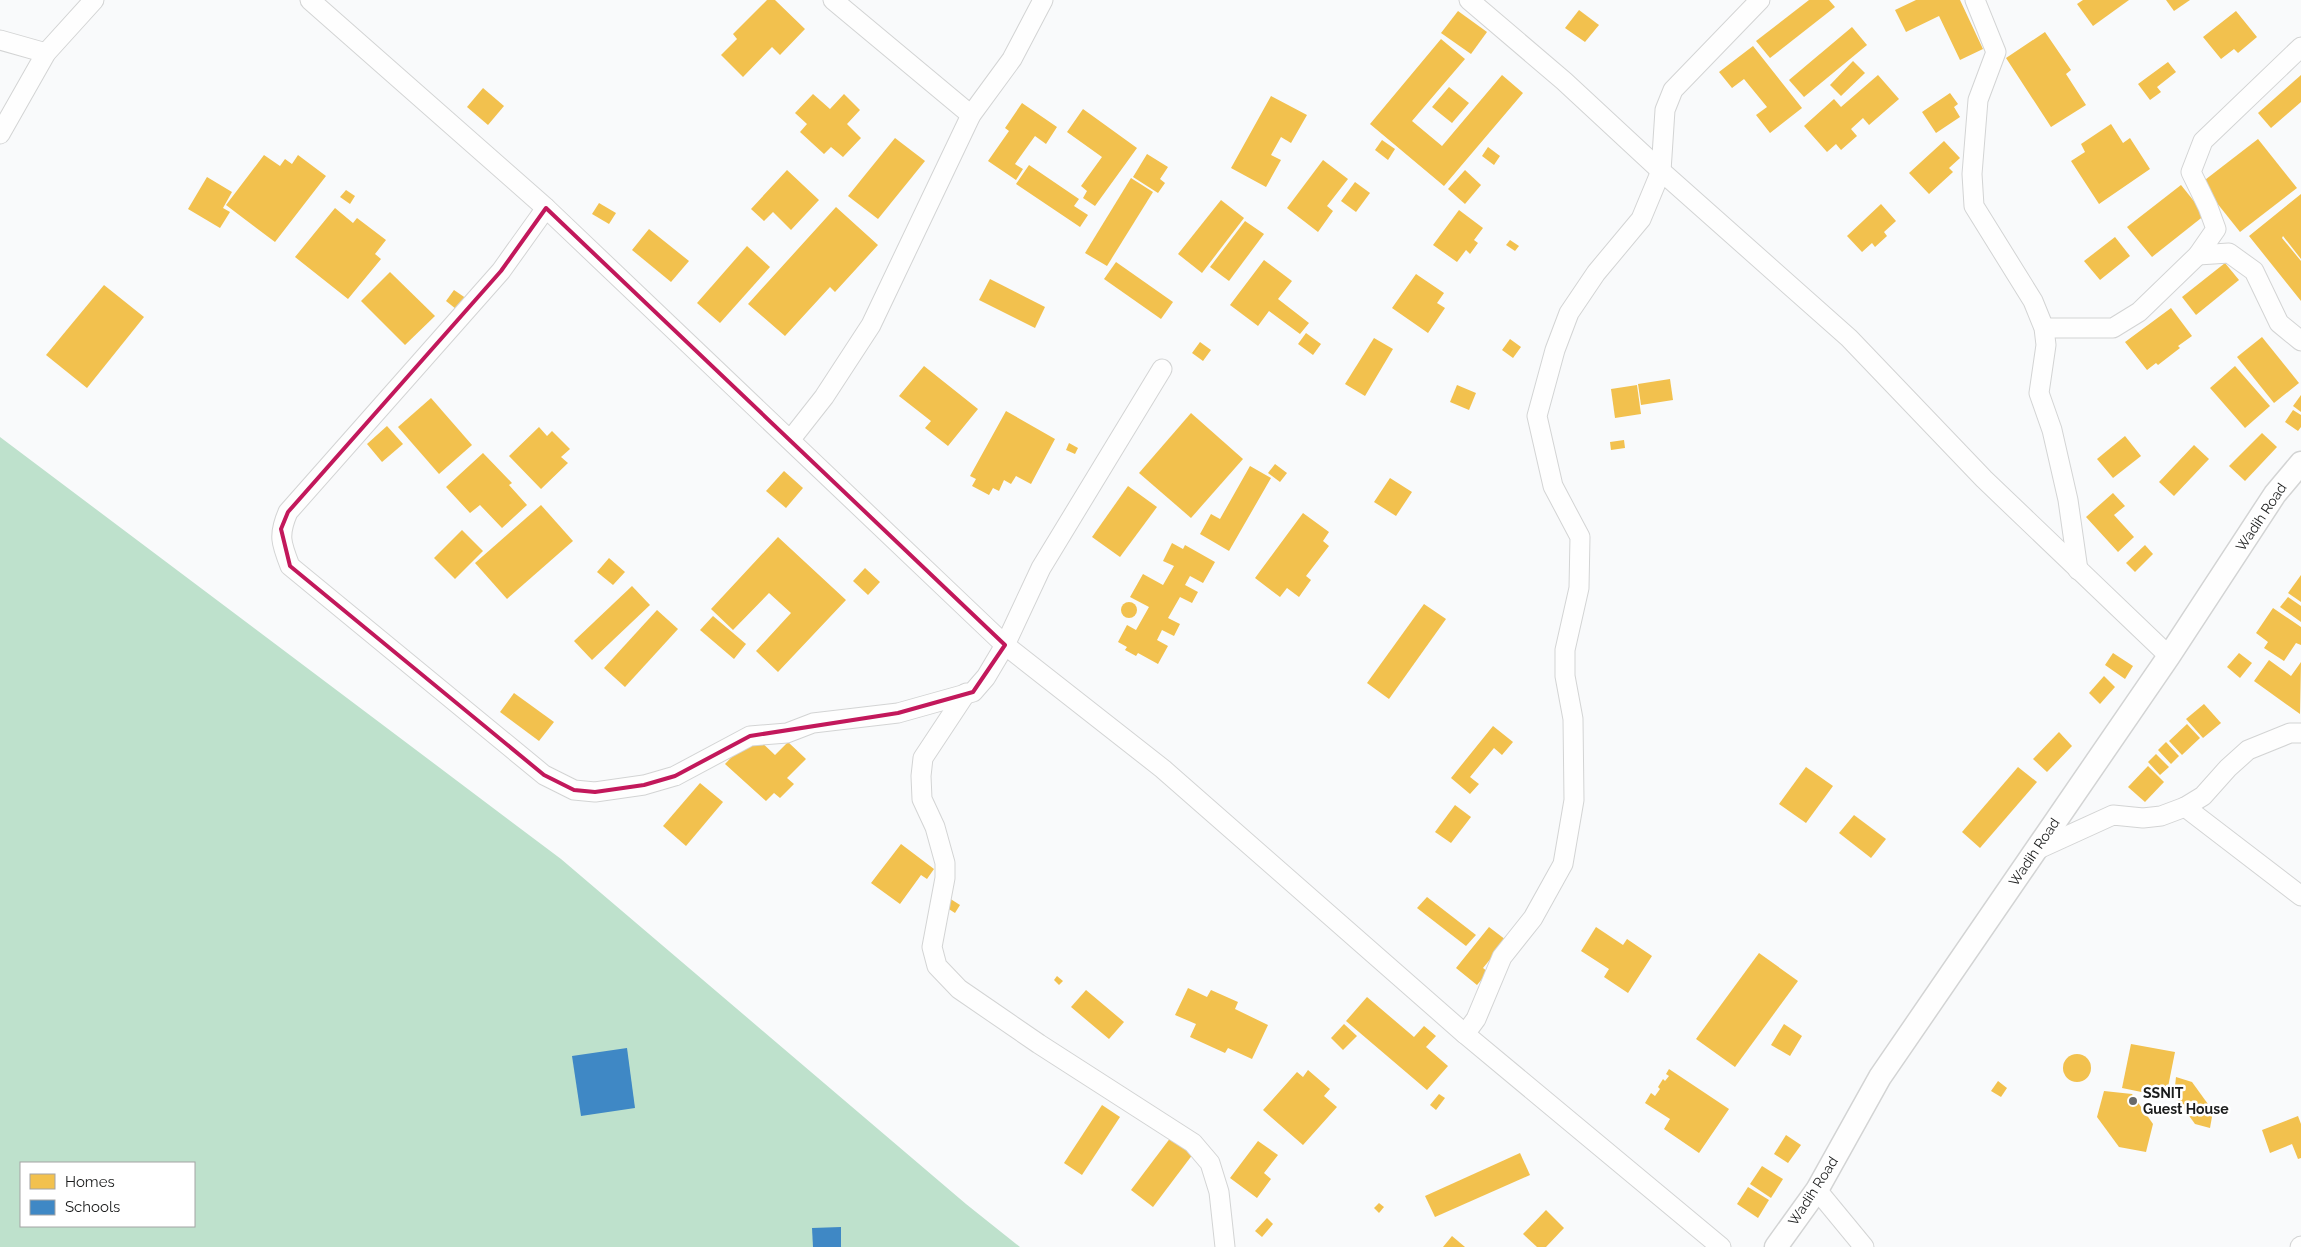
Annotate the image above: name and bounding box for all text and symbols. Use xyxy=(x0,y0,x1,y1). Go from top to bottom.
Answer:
street label: Wadih Road xyxy=(2232,480,2290,554)
street label: Wadih Road xyxy=(2005,815,2063,889)
place label: SSNIT Guest House xyxy=(2143,1085,2229,1117)
marker: SSNIT Guest House xyxy=(2127,1095,2139,1107)
street label: Wadih Road xyxy=(1785,1154,1841,1228)
legend xyxy=(20,1162,195,1227)
text: Homes xyxy=(65,1173,115,1191)
text: Schools xyxy=(65,1198,120,1216)

